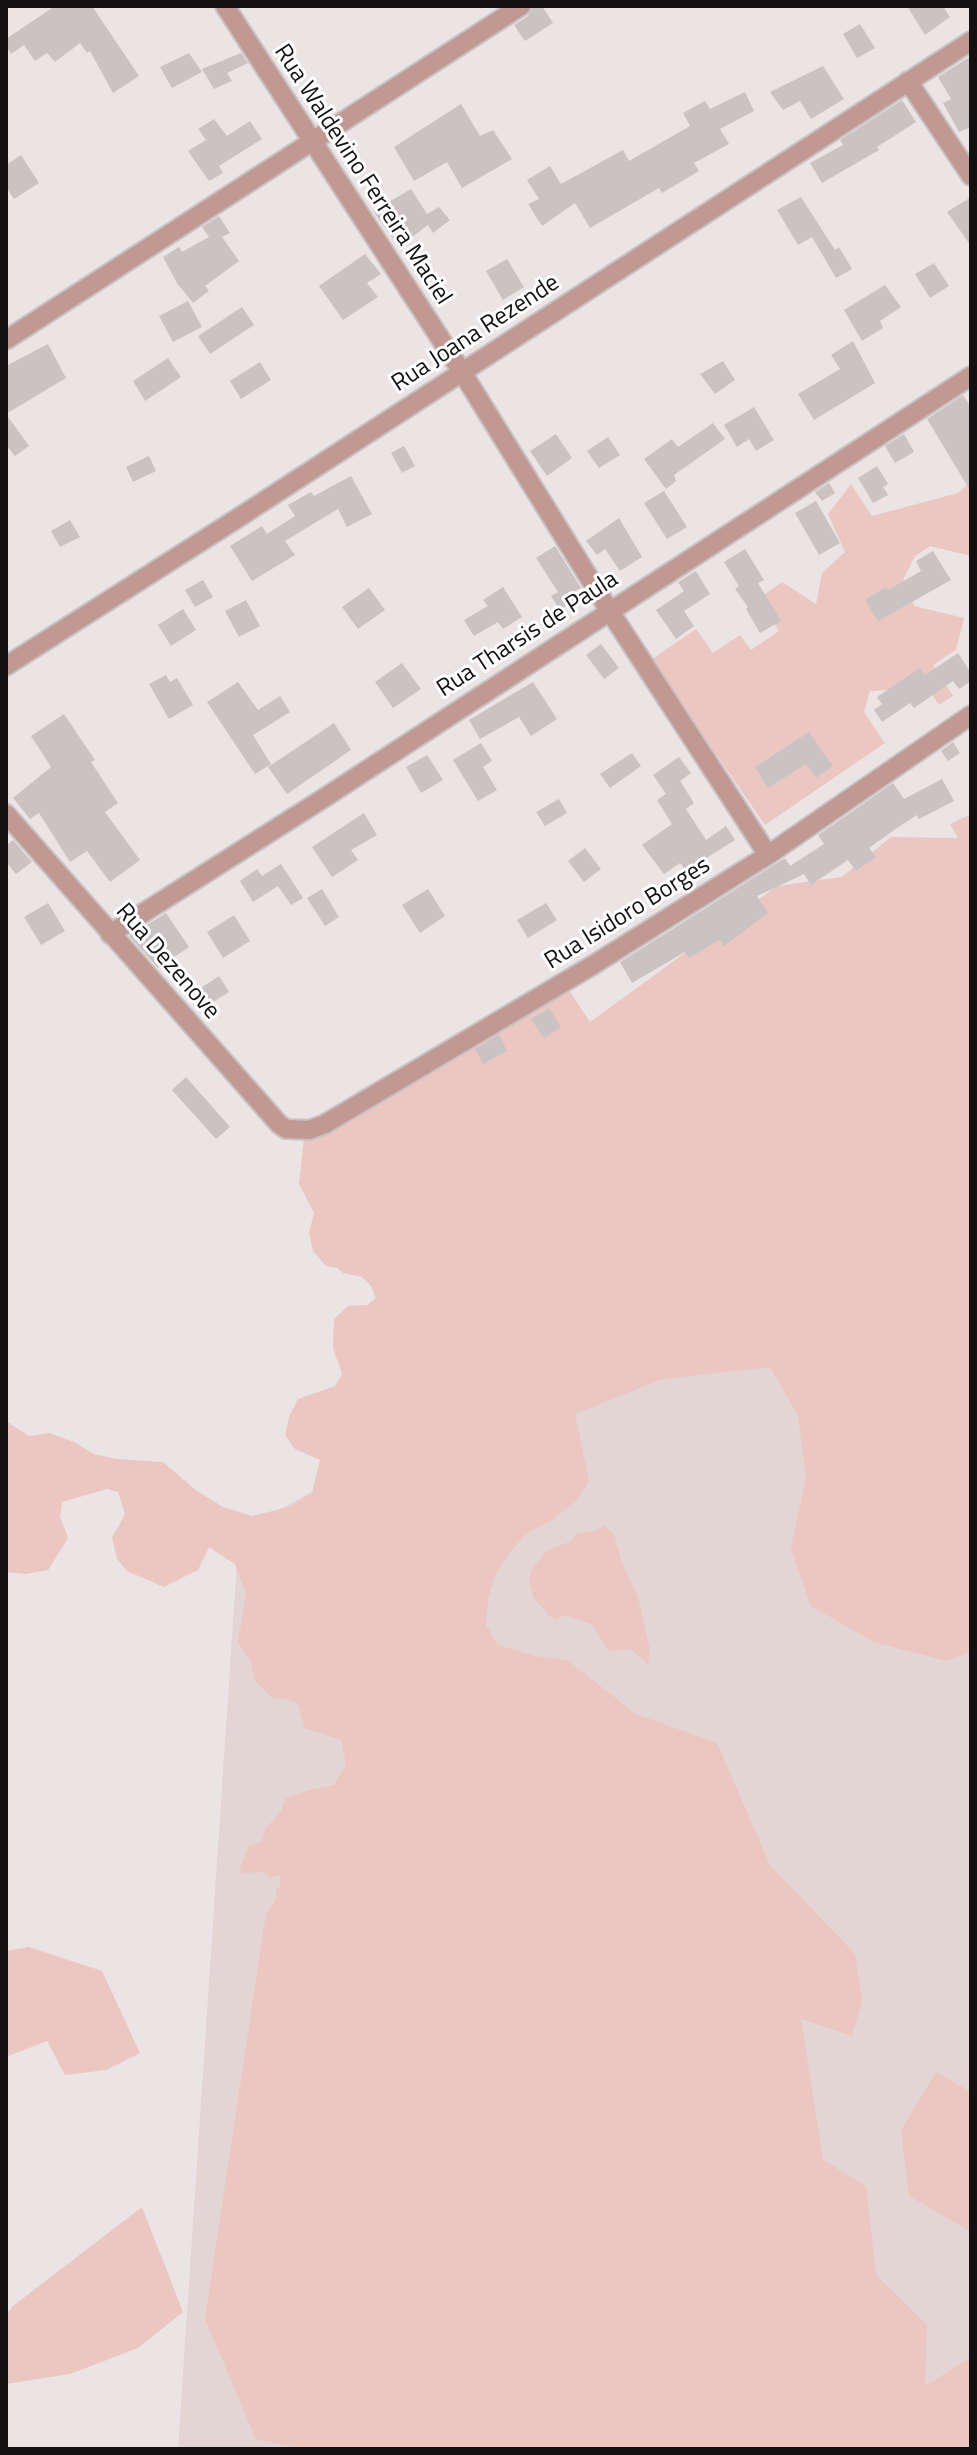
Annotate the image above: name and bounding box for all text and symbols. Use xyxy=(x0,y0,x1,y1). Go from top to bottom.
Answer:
street label: Rua Waldevino Ferreira Maciel xyxy=(267,39,457,311)
street label: Rua Joana Rezende xyxy=(387,269,565,399)
street label: Rua Tharsis de Paula xyxy=(432,566,624,704)
street label: Rua Isidoro Borges xyxy=(540,852,716,976)
street label: Rua Dezenove xyxy=(109,898,225,1026)

